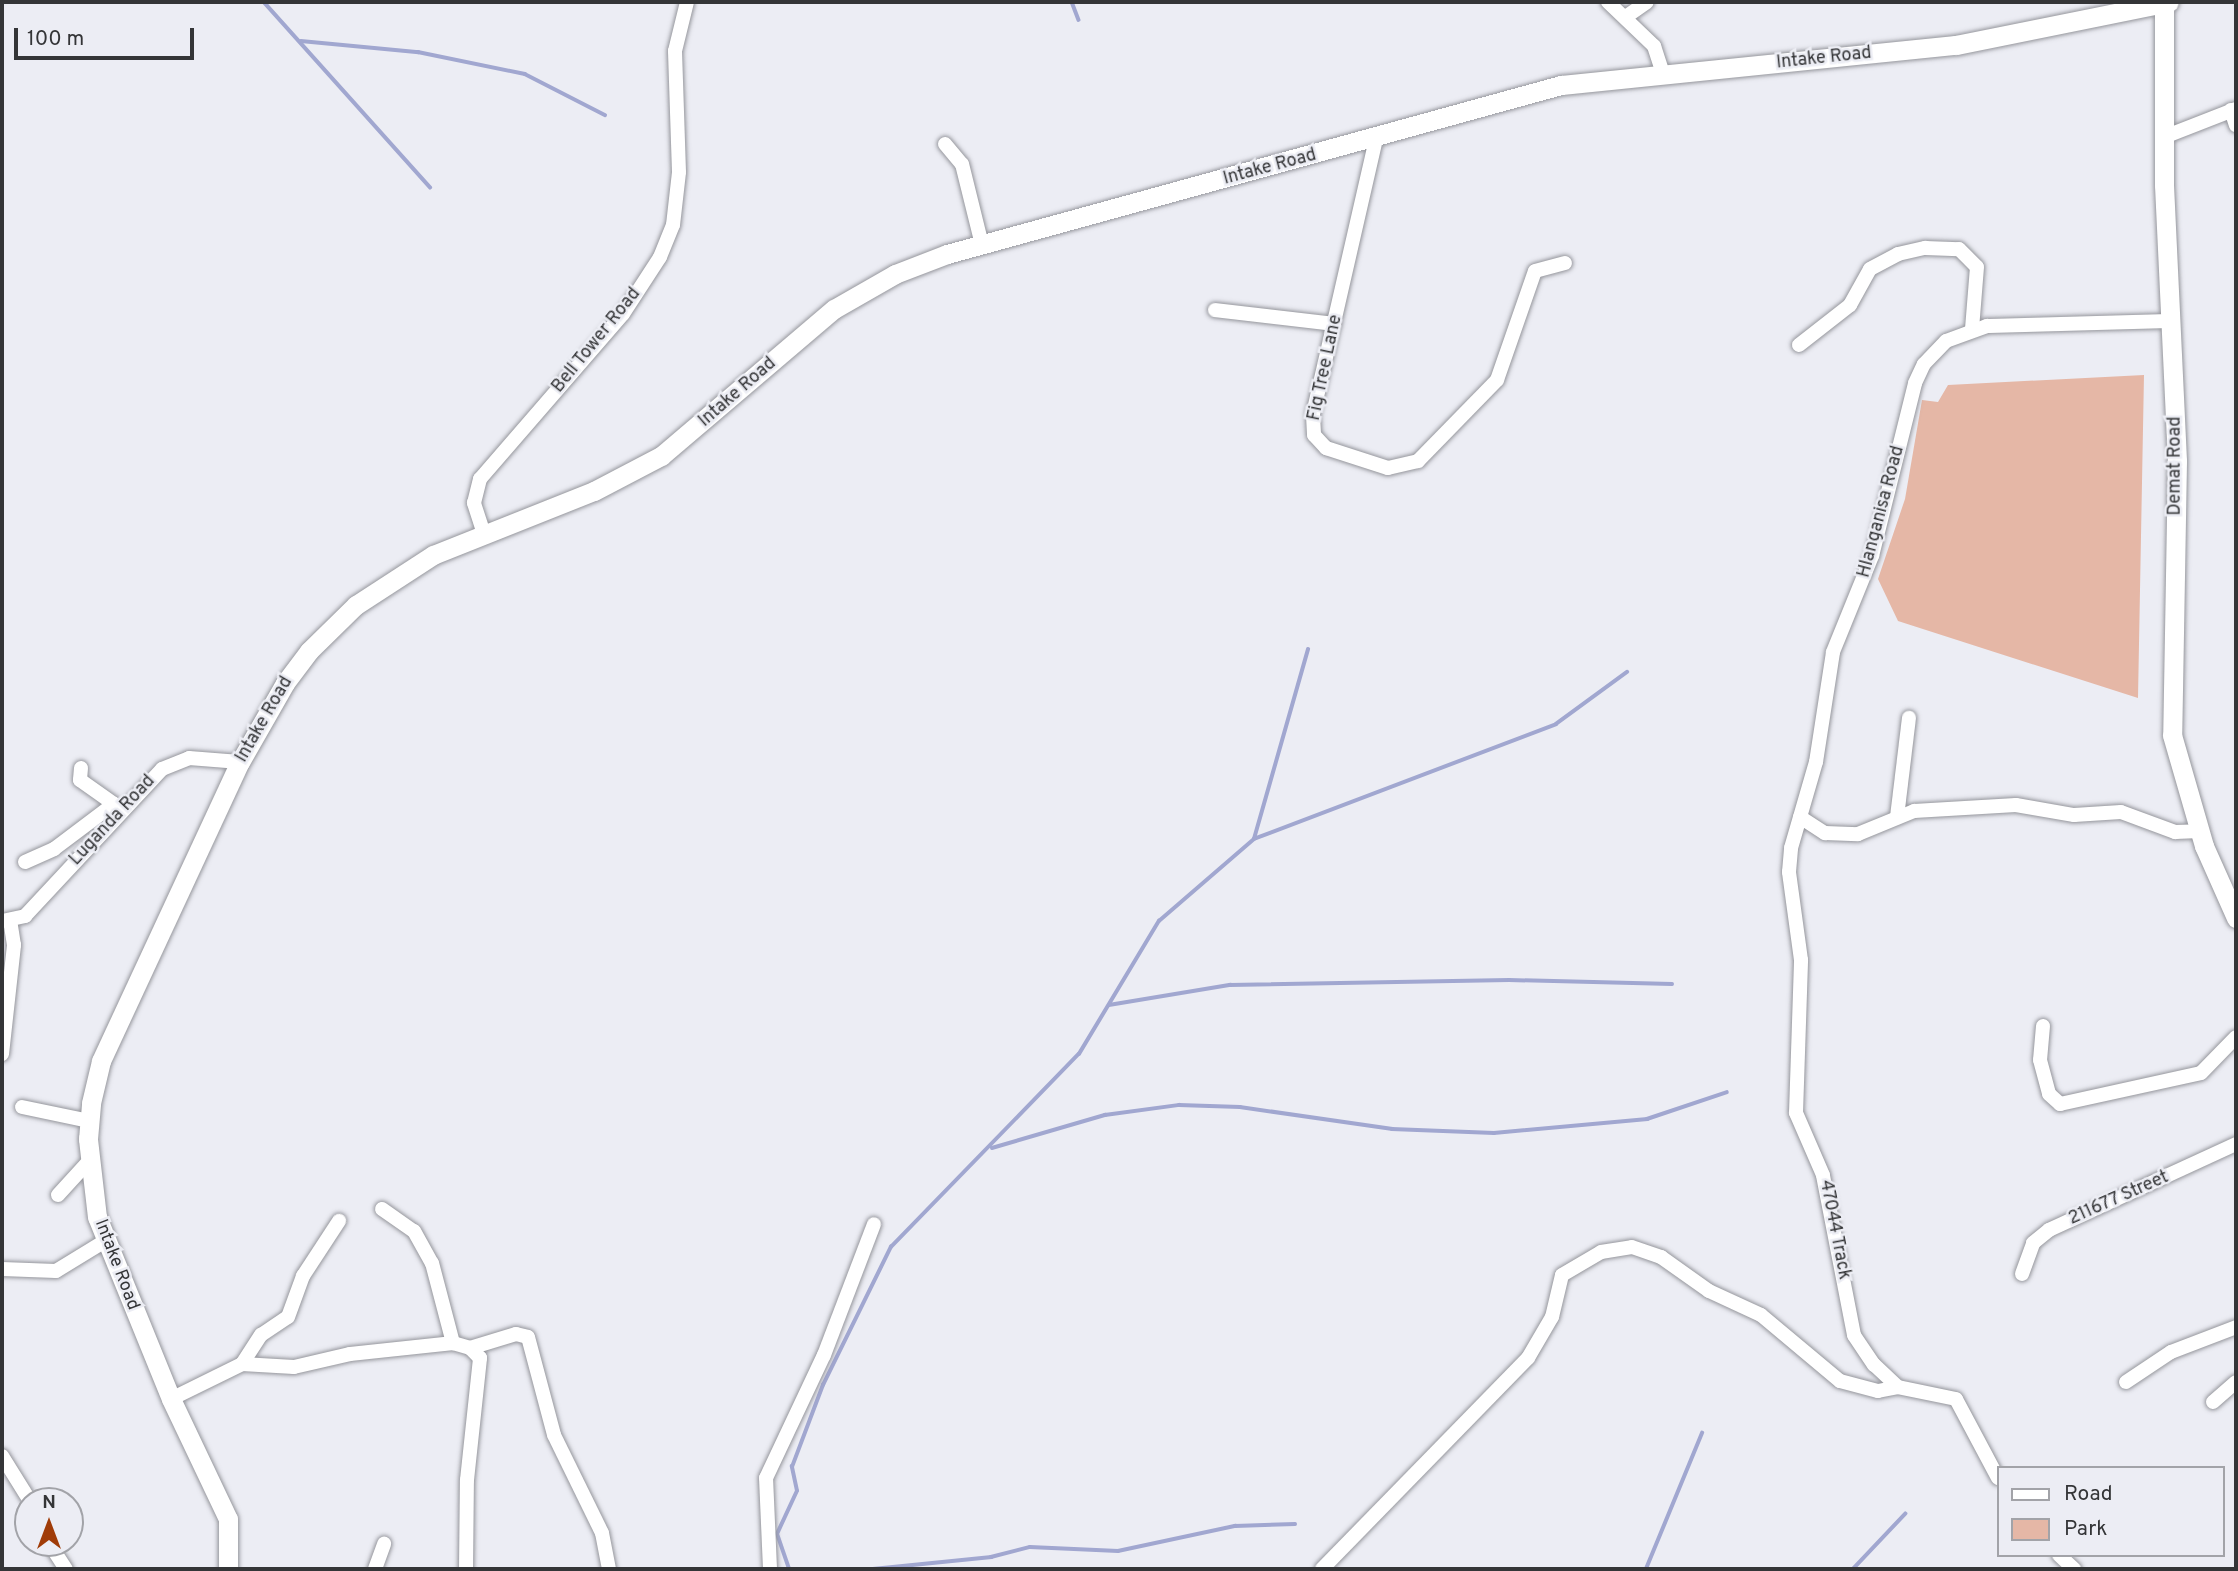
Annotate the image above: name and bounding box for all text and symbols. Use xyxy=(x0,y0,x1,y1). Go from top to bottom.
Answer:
scale bar xyxy=(18,14,198,58)
text: 100 m xyxy=(27,26,84,53)
street label: Intake Road xyxy=(1775,43,1873,75)
street label: Intake Road xyxy=(1221,145,1319,191)
street label: Bell Tower Road xyxy=(548,284,646,398)
street label: Fig Tree Lane xyxy=(1304,313,1348,423)
street label: Intake Road xyxy=(695,353,781,433)
street label: Demat Road xyxy=(2165,416,2187,516)
street label: Hlanganisa Road xyxy=(1854,444,1910,580)
street label: Intake Road xyxy=(232,673,298,767)
street label: Luganda Road xyxy=(66,771,160,871)
street label: 211677 Street xyxy=(2065,1167,2173,1231)
street label: 47044 Track xyxy=(1814,1178,1854,1282)
street label: Intake Road xyxy=(89,1216,143,1314)
legend xyxy=(1996,1466,2224,1557)
text: Road xyxy=(2064,1481,2113,1508)
north arrow xyxy=(14,1487,84,1557)
text: N xyxy=(42,1491,56,1515)
text: Park xyxy=(2064,1516,2107,1543)

